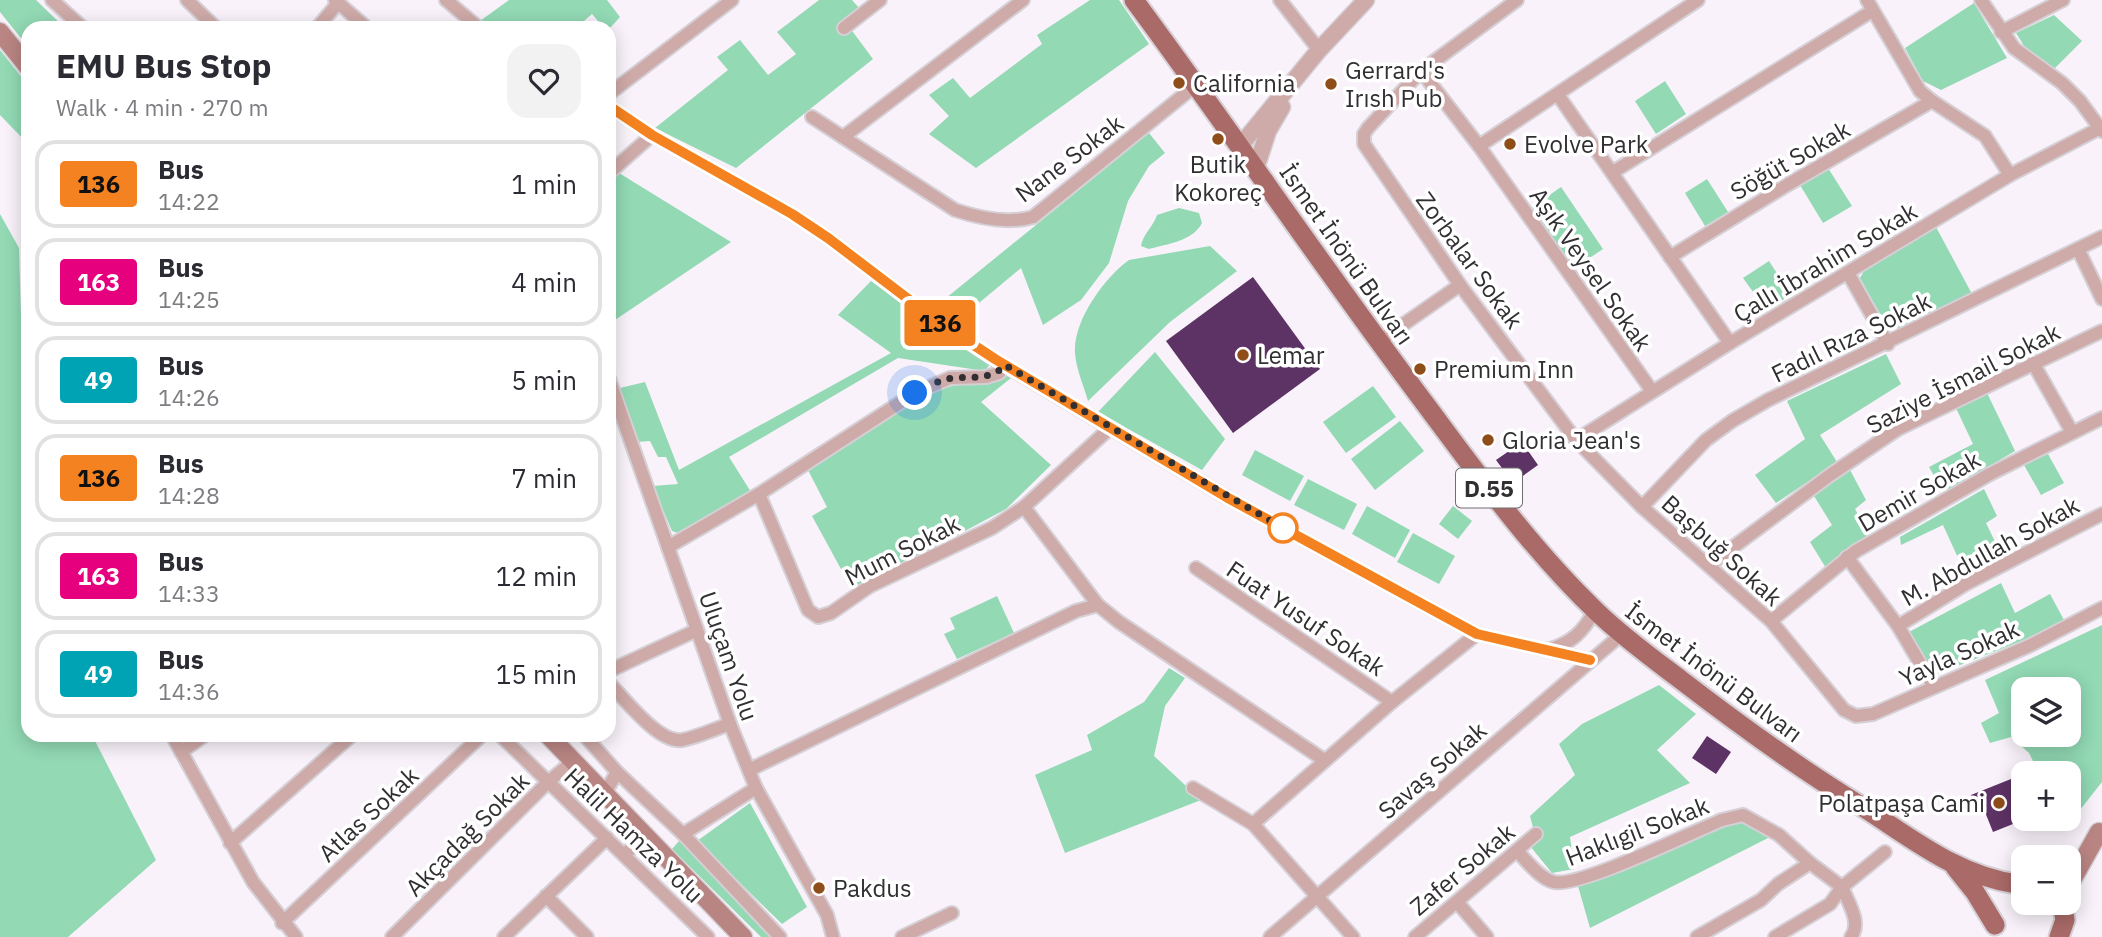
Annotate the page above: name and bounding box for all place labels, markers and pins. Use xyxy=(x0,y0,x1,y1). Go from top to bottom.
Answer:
place label: Gerrard's Irısh Pub xyxy=(1345,54,1445,114)
place label: California xyxy=(1193,67,1296,99)
marker: California xyxy=(1171,75,1187,91)
marker: Gerrard's Irısh Pub xyxy=(1323,76,1339,92)
place label: Evolve Park xyxy=(1524,128,1649,160)
marker: Butik Kokoreç xyxy=(1210,131,1226,147)
marker: Evolve Park xyxy=(1502,136,1518,152)
place label: Butik Kokoreç xyxy=(1174,148,1262,208)
place label: Lemar xyxy=(1257,339,1325,371)
marker: Lemar xyxy=(1235,347,1251,363)
place label: Premium Inn xyxy=(1434,353,1574,385)
marker: Premium Inn xyxy=(1412,361,1428,377)
place label: Gloria Jean's xyxy=(1502,424,1641,456)
marker: Gloria Jean's xyxy=(1480,432,1496,448)
unlabelled marker xyxy=(1268,513,1298,543)
place label: Polatpaşa Cami xyxy=(1818,787,1985,819)
marker: Polatpaşa Cami xyxy=(1991,795,2007,811)
place label: Pakdus xyxy=(833,872,912,904)
marker: Pakdus xyxy=(811,880,827,896)

